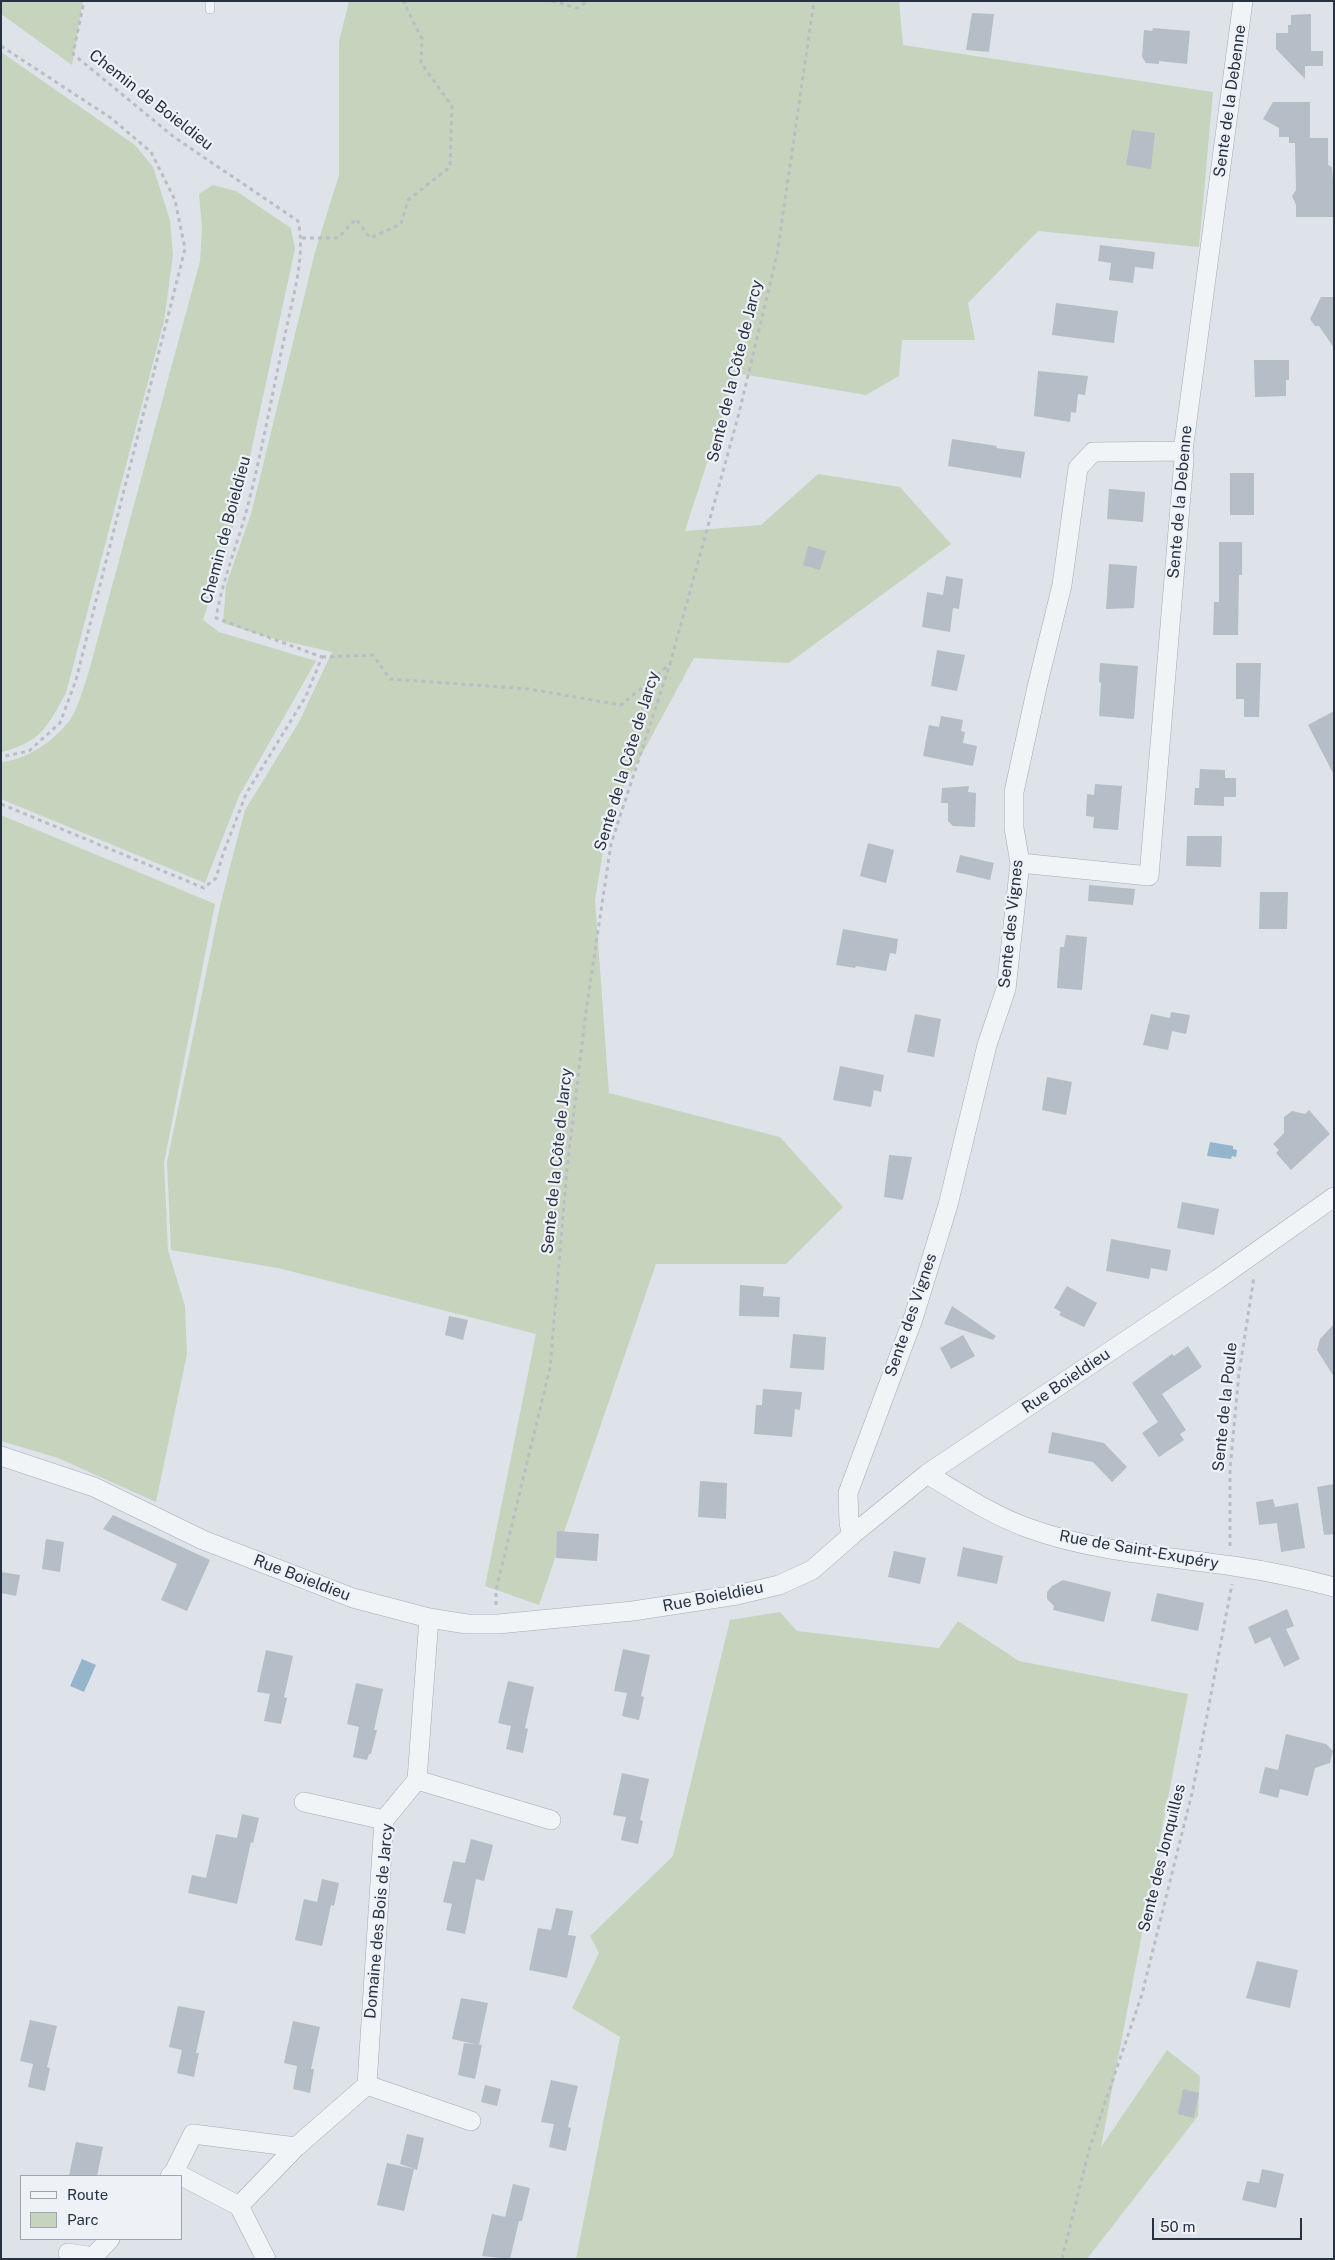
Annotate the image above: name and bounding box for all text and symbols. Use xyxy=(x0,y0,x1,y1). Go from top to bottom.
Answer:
street label: Sente de la Debenne xyxy=(1210,23,1250,179)
street label: Chemin de Boieldieu xyxy=(85,46,217,154)
street label: Sente de la Côte de Jarcy xyxy=(703,278,767,464)
street label: Sente de la Debenne xyxy=(1164,424,1196,580)
street label: Chemin de Boieldieu xyxy=(197,454,255,606)
street label: Sente de la Côte de Jarcy xyxy=(590,669,664,853)
street label: Sente des Vignes xyxy=(995,859,1027,989)
street label: Sente de la Côte de Jarcy xyxy=(538,1067,576,1255)
street label: Sente des Vignes xyxy=(881,1251,941,1379)
street label: Sente de la Poule xyxy=(1209,1342,1241,1472)
street label: Rue Boieldieu xyxy=(1018,1344,1114,1418)
street label: Rue de Saint-Exupéry xyxy=(1058,1527,1220,1573)
street label: Rue Boieldieu xyxy=(251,1551,353,1605)
street label: Rue Boieldieu xyxy=(661,1578,765,1616)
street label: Sente des Jonquilles xyxy=(1134,1782,1190,1934)
street label: Domaine des Bois de Jarcy xyxy=(361,1822,397,2020)
legend xyxy=(20,2175,182,2240)
text: Route xyxy=(67,2186,108,2203)
scale bar xyxy=(1155,2208,1305,2240)
text: Parc xyxy=(67,2211,99,2228)
text: 50 m xyxy=(1160,2218,1195,2235)

